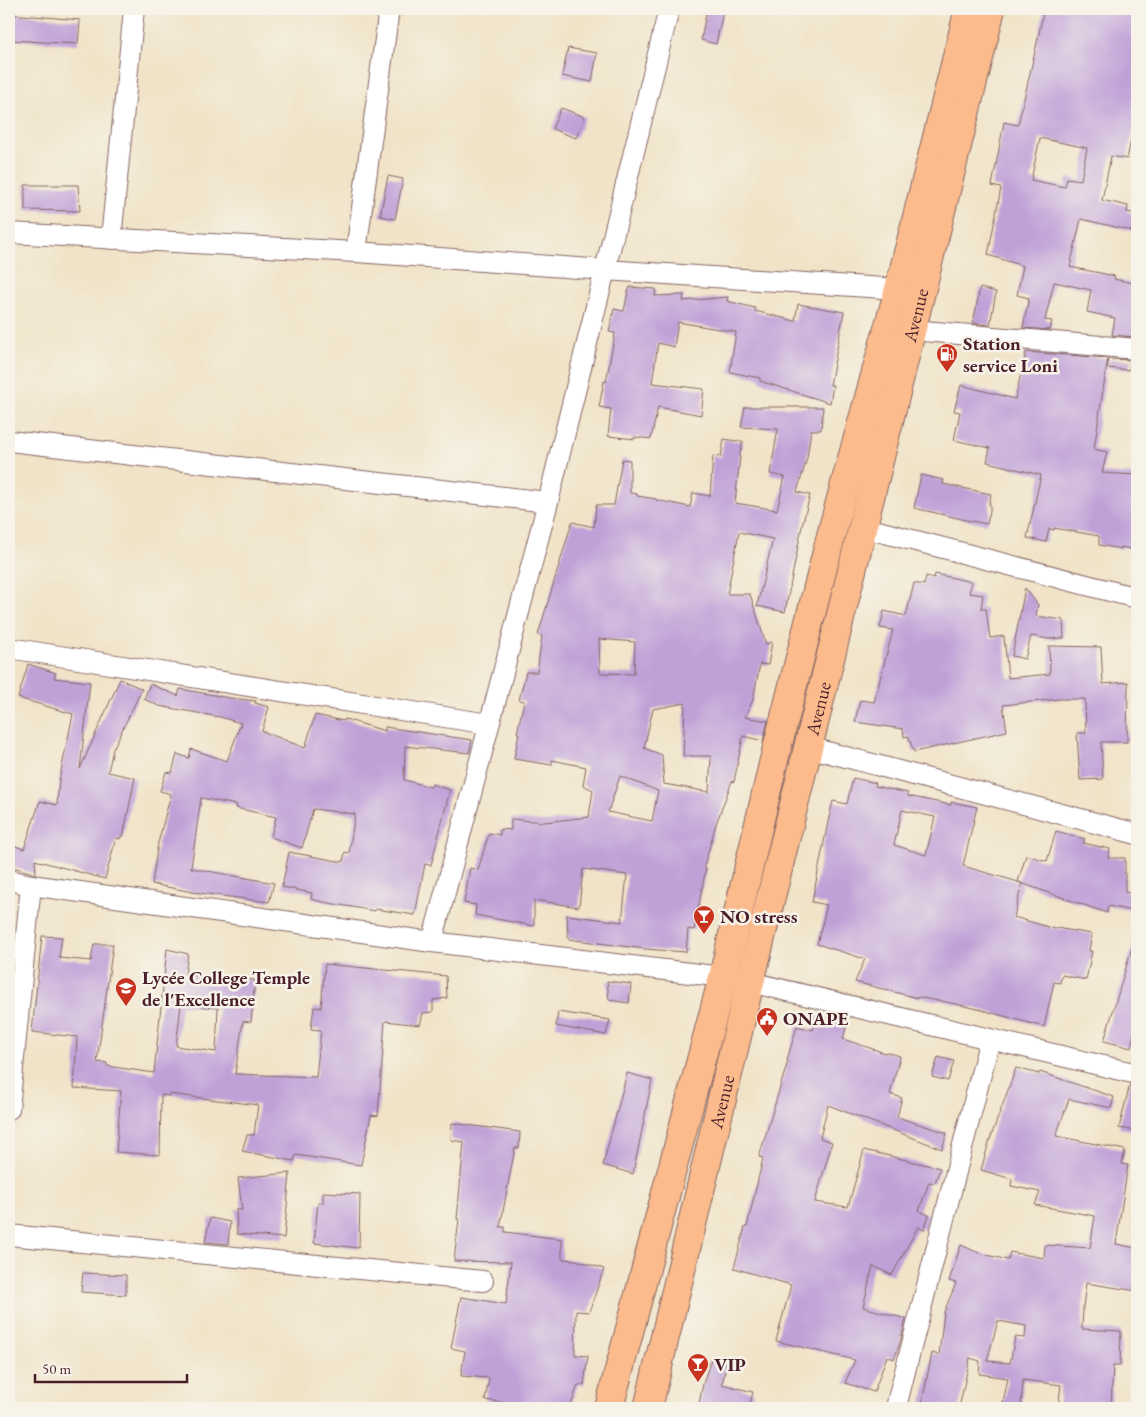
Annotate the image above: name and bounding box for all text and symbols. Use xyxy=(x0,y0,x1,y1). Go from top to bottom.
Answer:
street label: Avenue xyxy=(897,286,934,346)
place label: Station service Loni xyxy=(963,331,1058,378)
fuel station icon: Station service Loni xyxy=(935,342,959,373)
street label: Avenue xyxy=(799,679,837,739)
bar icon: NO stress xyxy=(692,904,716,935)
place label: NO stress xyxy=(720,904,798,929)
place label: Lycée College Temple de l'Excellence xyxy=(142,965,310,1012)
school or university icon: Lycée College Temple de l'Excellence xyxy=(114,976,138,1007)
public building icon: ONAPE xyxy=(755,1006,779,1037)
place label: ONAPE xyxy=(783,1006,849,1031)
street label: Avenue xyxy=(703,1072,740,1132)
scale bar xyxy=(35,1352,188,1384)
bar icon: VIP xyxy=(686,1352,710,1383)
place label: VIP xyxy=(714,1352,746,1377)
text: 50 m xyxy=(42,1359,71,1378)

